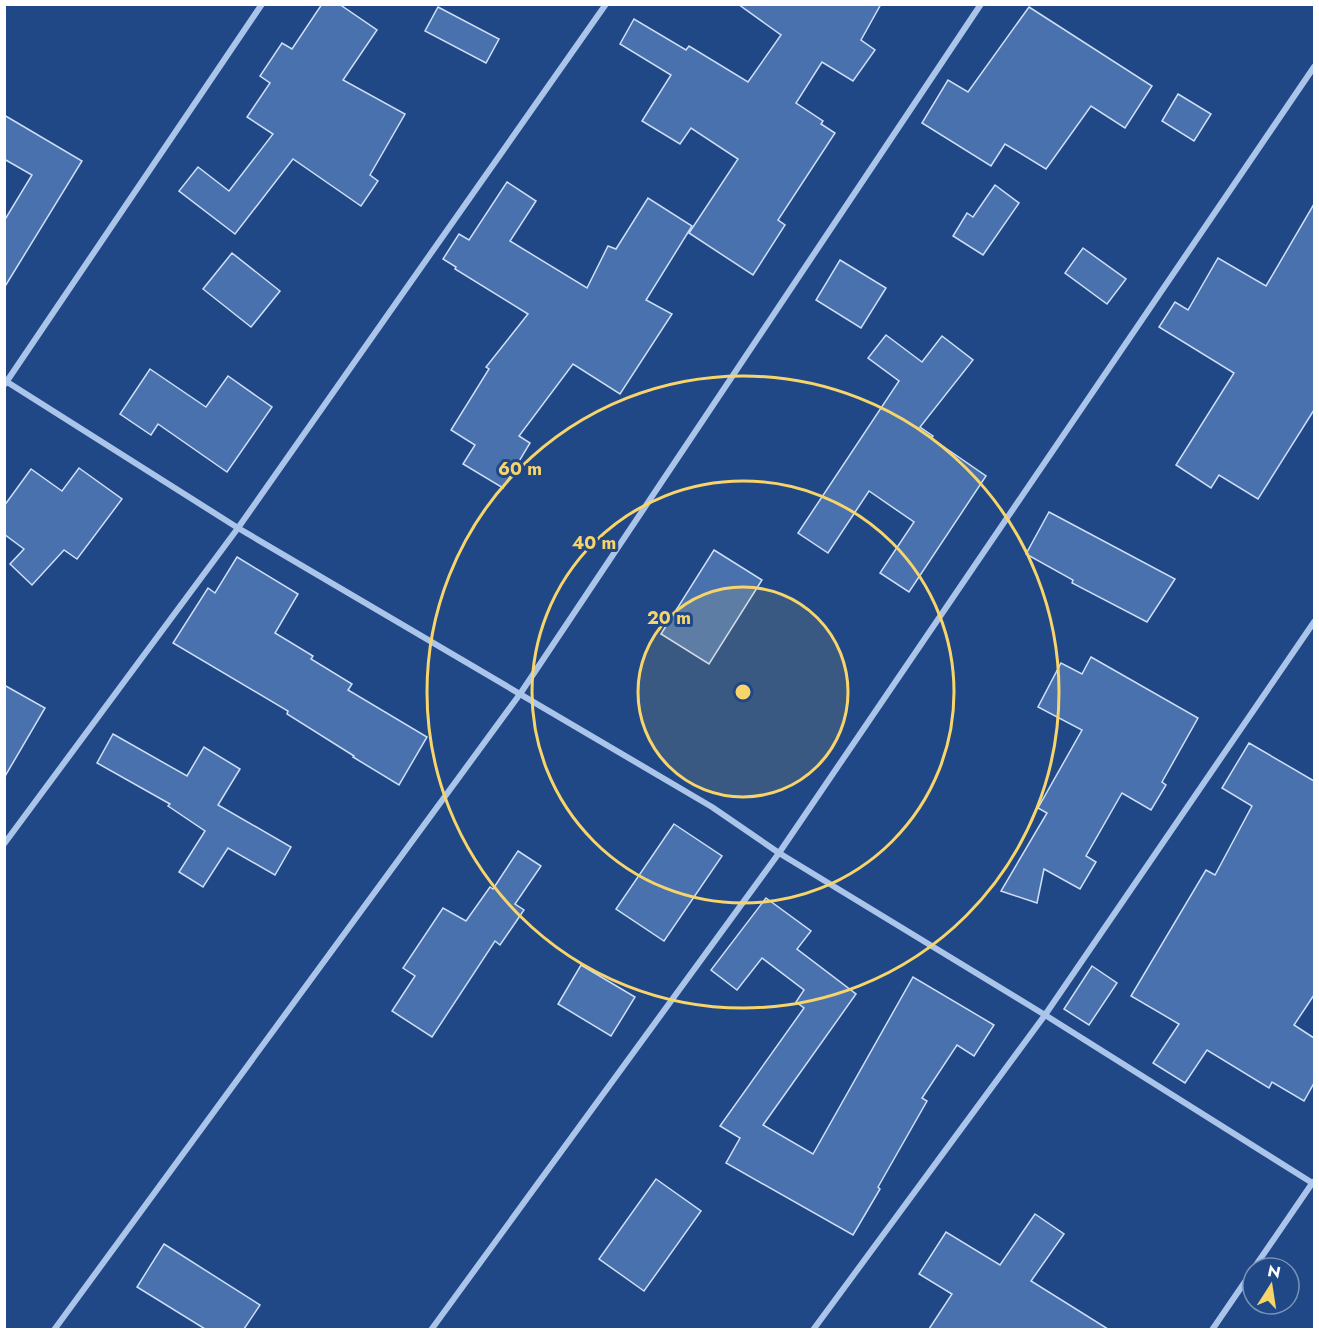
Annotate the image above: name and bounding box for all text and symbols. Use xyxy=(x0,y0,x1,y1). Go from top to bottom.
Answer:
text: 60 m xyxy=(498,456,542,482)
text: 40 m xyxy=(572,530,616,556)
text: 20 m xyxy=(647,605,691,631)
centre of rings xyxy=(733,682,753,702)
north arrow xyxy=(1241,1256,1301,1316)
text: N xyxy=(1265,1259,1283,1284)

